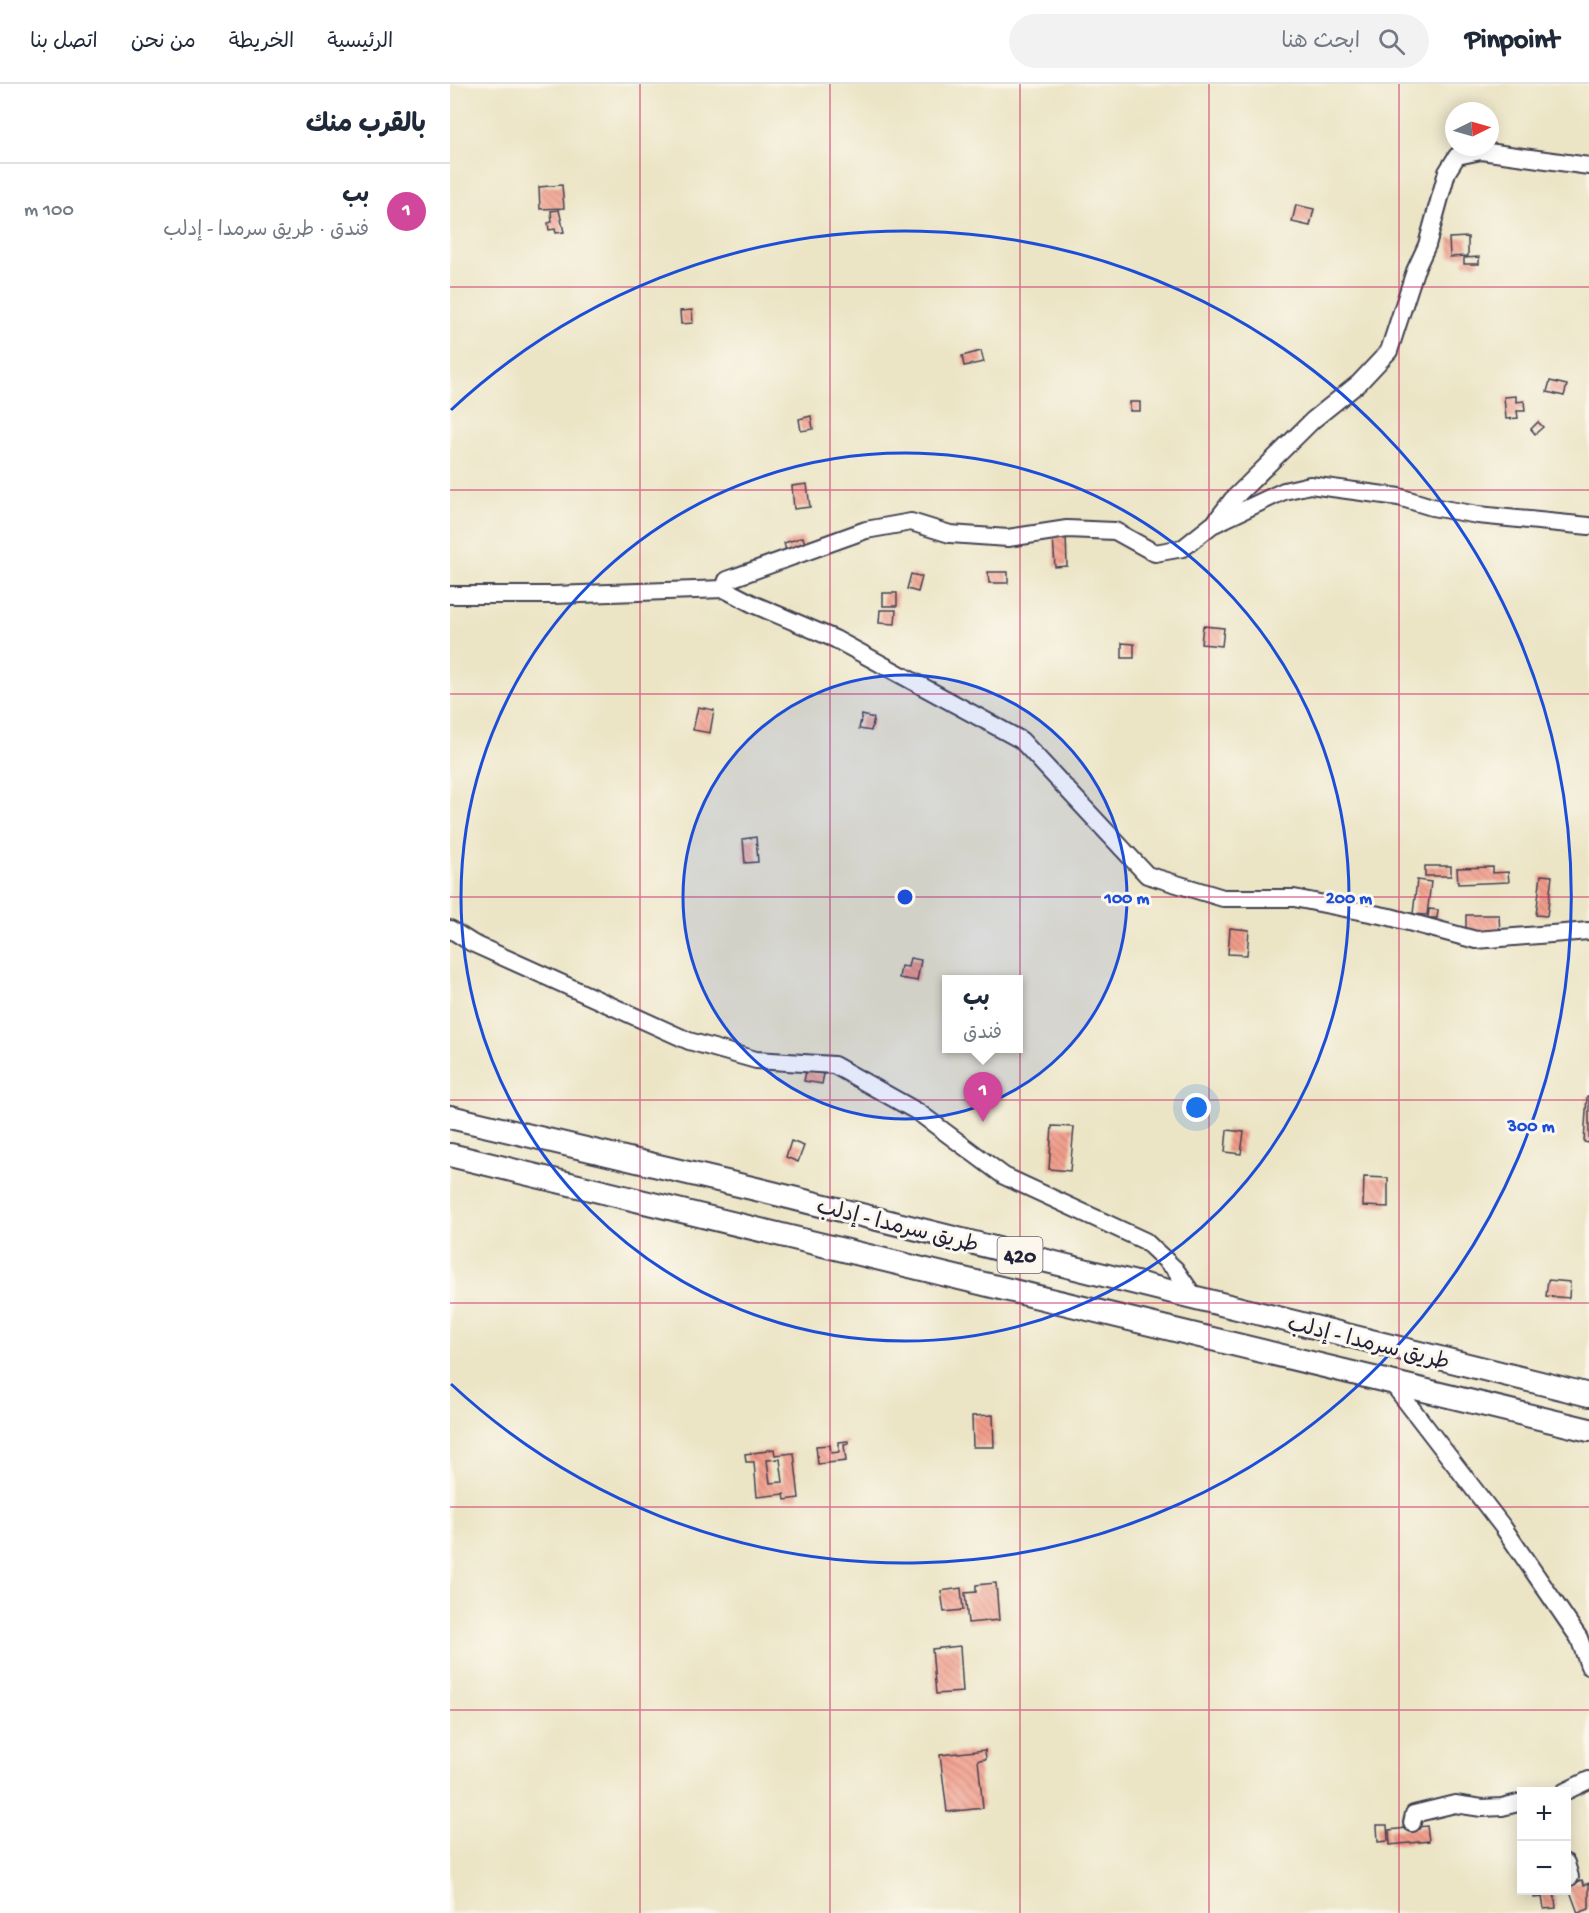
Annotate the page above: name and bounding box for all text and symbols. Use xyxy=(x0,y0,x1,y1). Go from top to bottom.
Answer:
search box xyxy=(1009,14,1429,68)
icon: search xyxy=(1375,25,1408,58)
text: Pinpoint xyxy=(1465,25,1559,58)
text: ابحث هنا xyxy=(1281,30,1360,56)
text: اتصل بنا xyxy=(30,31,98,56)
text: من نحن xyxy=(131,31,196,56)
text: الخريطة xyxy=(229,31,294,56)
text: الرئيسية xyxy=(327,31,393,56)
north arrow xyxy=(1445,102,1499,156)
text: بالقرب منك xyxy=(306,111,426,142)
text: بب xyxy=(342,184,369,210)
text: 100 m xyxy=(24,200,74,223)
text: 1 xyxy=(402,200,411,223)
text: فندق · طريق سرمدا - إدلب xyxy=(163,220,369,243)
centre of rings xyxy=(895,887,915,907)
text: 100 m xyxy=(1104,889,1150,910)
text: 200 m xyxy=(1326,889,1372,910)
popup xyxy=(942,975,1023,1053)
text: بب xyxy=(963,987,990,1013)
text: فندق xyxy=(963,1023,1002,1046)
pin: 1 xyxy=(964,1072,1002,1122)
your location xyxy=(1182,1093,1211,1122)
text: 300 m xyxy=(1507,1117,1555,1138)
street label: طريق سرمدا - إدلب xyxy=(813,1195,981,1261)
road number: 420 xyxy=(998,1237,1042,1273)
street label: طريق سرمدا - إدلب xyxy=(1284,1312,1452,1378)
map controls xyxy=(1517,1787,1571,1895)
button: + xyxy=(1517,1787,1571,1841)
button: − xyxy=(1517,1841,1571,1895)

